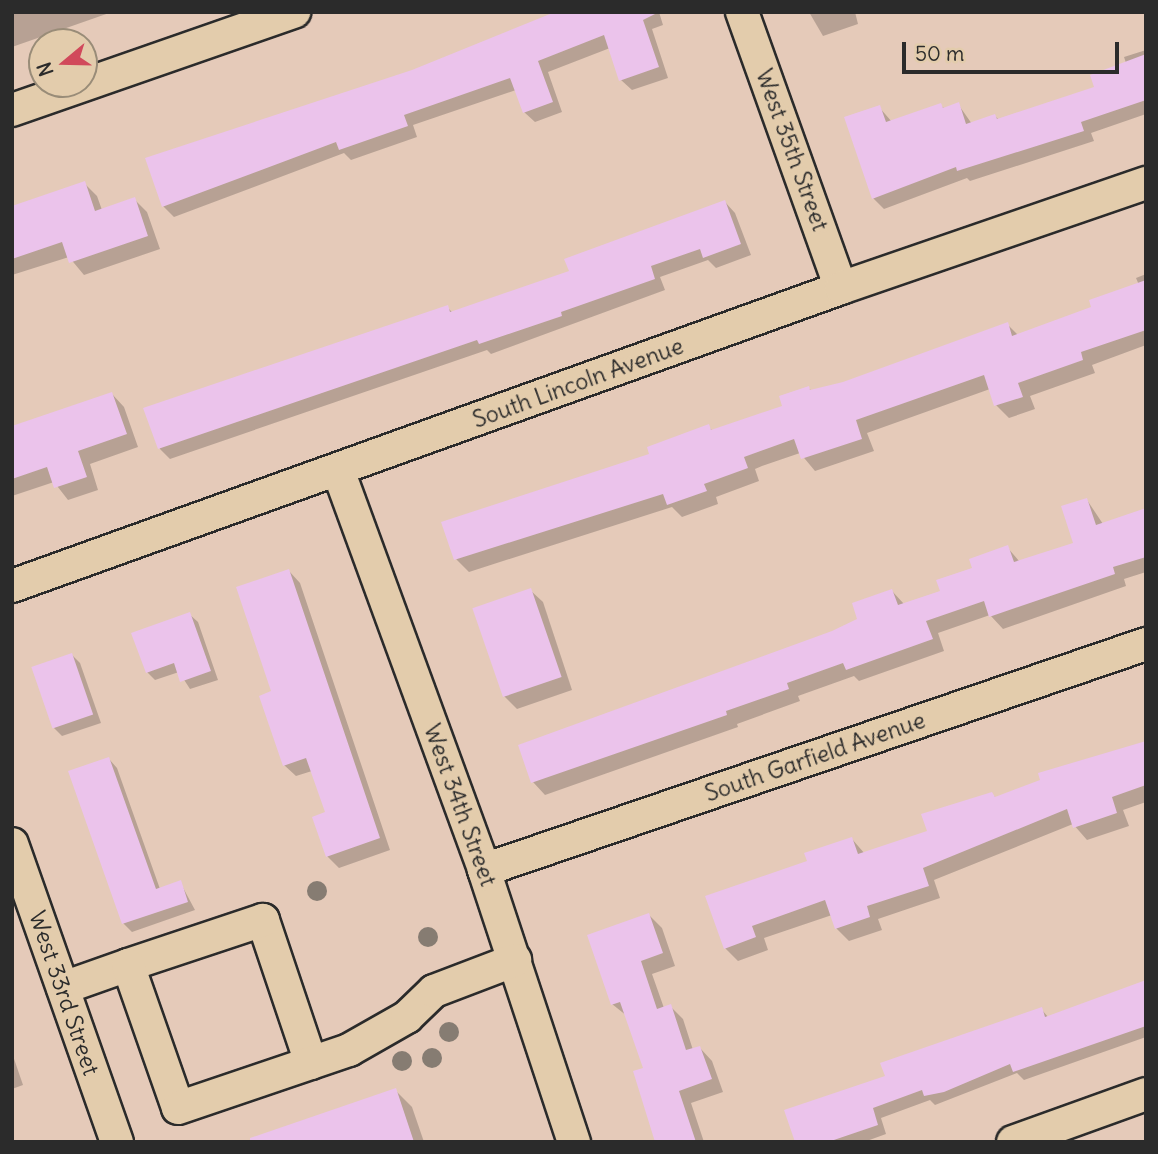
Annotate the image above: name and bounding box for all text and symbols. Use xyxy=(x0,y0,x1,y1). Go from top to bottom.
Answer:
north arrow xyxy=(28,28,98,98)
scale bar xyxy=(906,28,1123,72)
text: 50 m xyxy=(915,40,964,67)
text: N xyxy=(32,59,59,79)
street label: West 35th Street xyxy=(750,65,834,235)
street label: South Lincoln Avenue xyxy=(469,332,687,434)
street label: South Garfield Avenue xyxy=(701,706,929,808)
street label: West 34th Street xyxy=(418,720,502,890)
street label: West 33rd Street xyxy=(23,907,105,1079)

